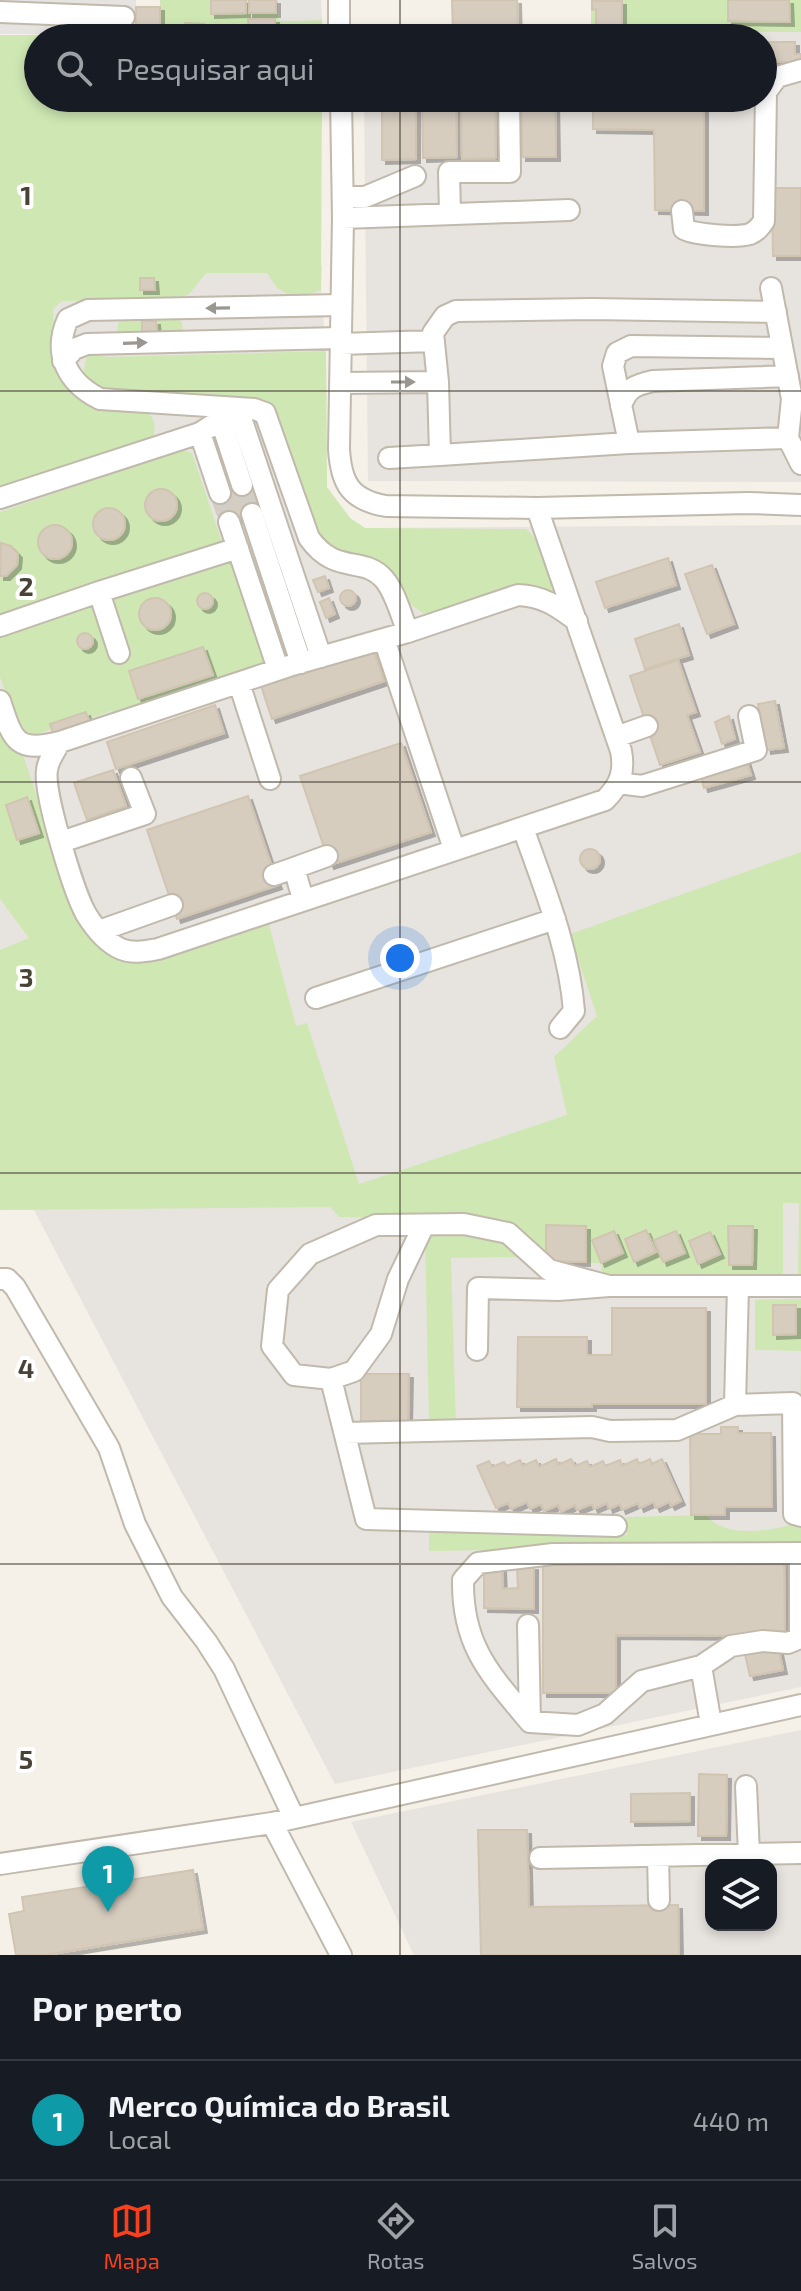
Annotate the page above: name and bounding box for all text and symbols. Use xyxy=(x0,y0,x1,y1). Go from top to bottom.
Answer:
search box xyxy=(24,24,777,112)
icon: search xyxy=(52,46,96,90)
text: Pesquisar aqui xyxy=(116,50,314,86)
text: 1 xyxy=(20,179,32,210)
one-way arrow xyxy=(205,302,230,314)
one-way arrow xyxy=(123,336,148,349)
one-way arrow xyxy=(391,376,416,388)
text: 2 xyxy=(18,570,34,601)
your location xyxy=(380,938,420,978)
text: 3 xyxy=(19,961,33,992)
text: 4 xyxy=(18,1352,34,1383)
text: 5 xyxy=(19,1743,33,1774)
pin: 1 xyxy=(82,1846,134,1912)
map controls xyxy=(705,1859,777,1931)
button: layers xyxy=(705,1859,777,1931)
text: Por perto xyxy=(32,1987,182,2028)
text: Merco Química do Brasil xyxy=(108,2087,450,2123)
text: 1 xyxy=(52,2105,64,2136)
text: 440 m xyxy=(693,2105,769,2136)
text: Local xyxy=(108,2123,171,2154)
tab: Mapa xyxy=(104,2199,160,2273)
tab: Rotas xyxy=(367,2199,425,2273)
tab: Salvos xyxy=(632,2199,697,2273)

